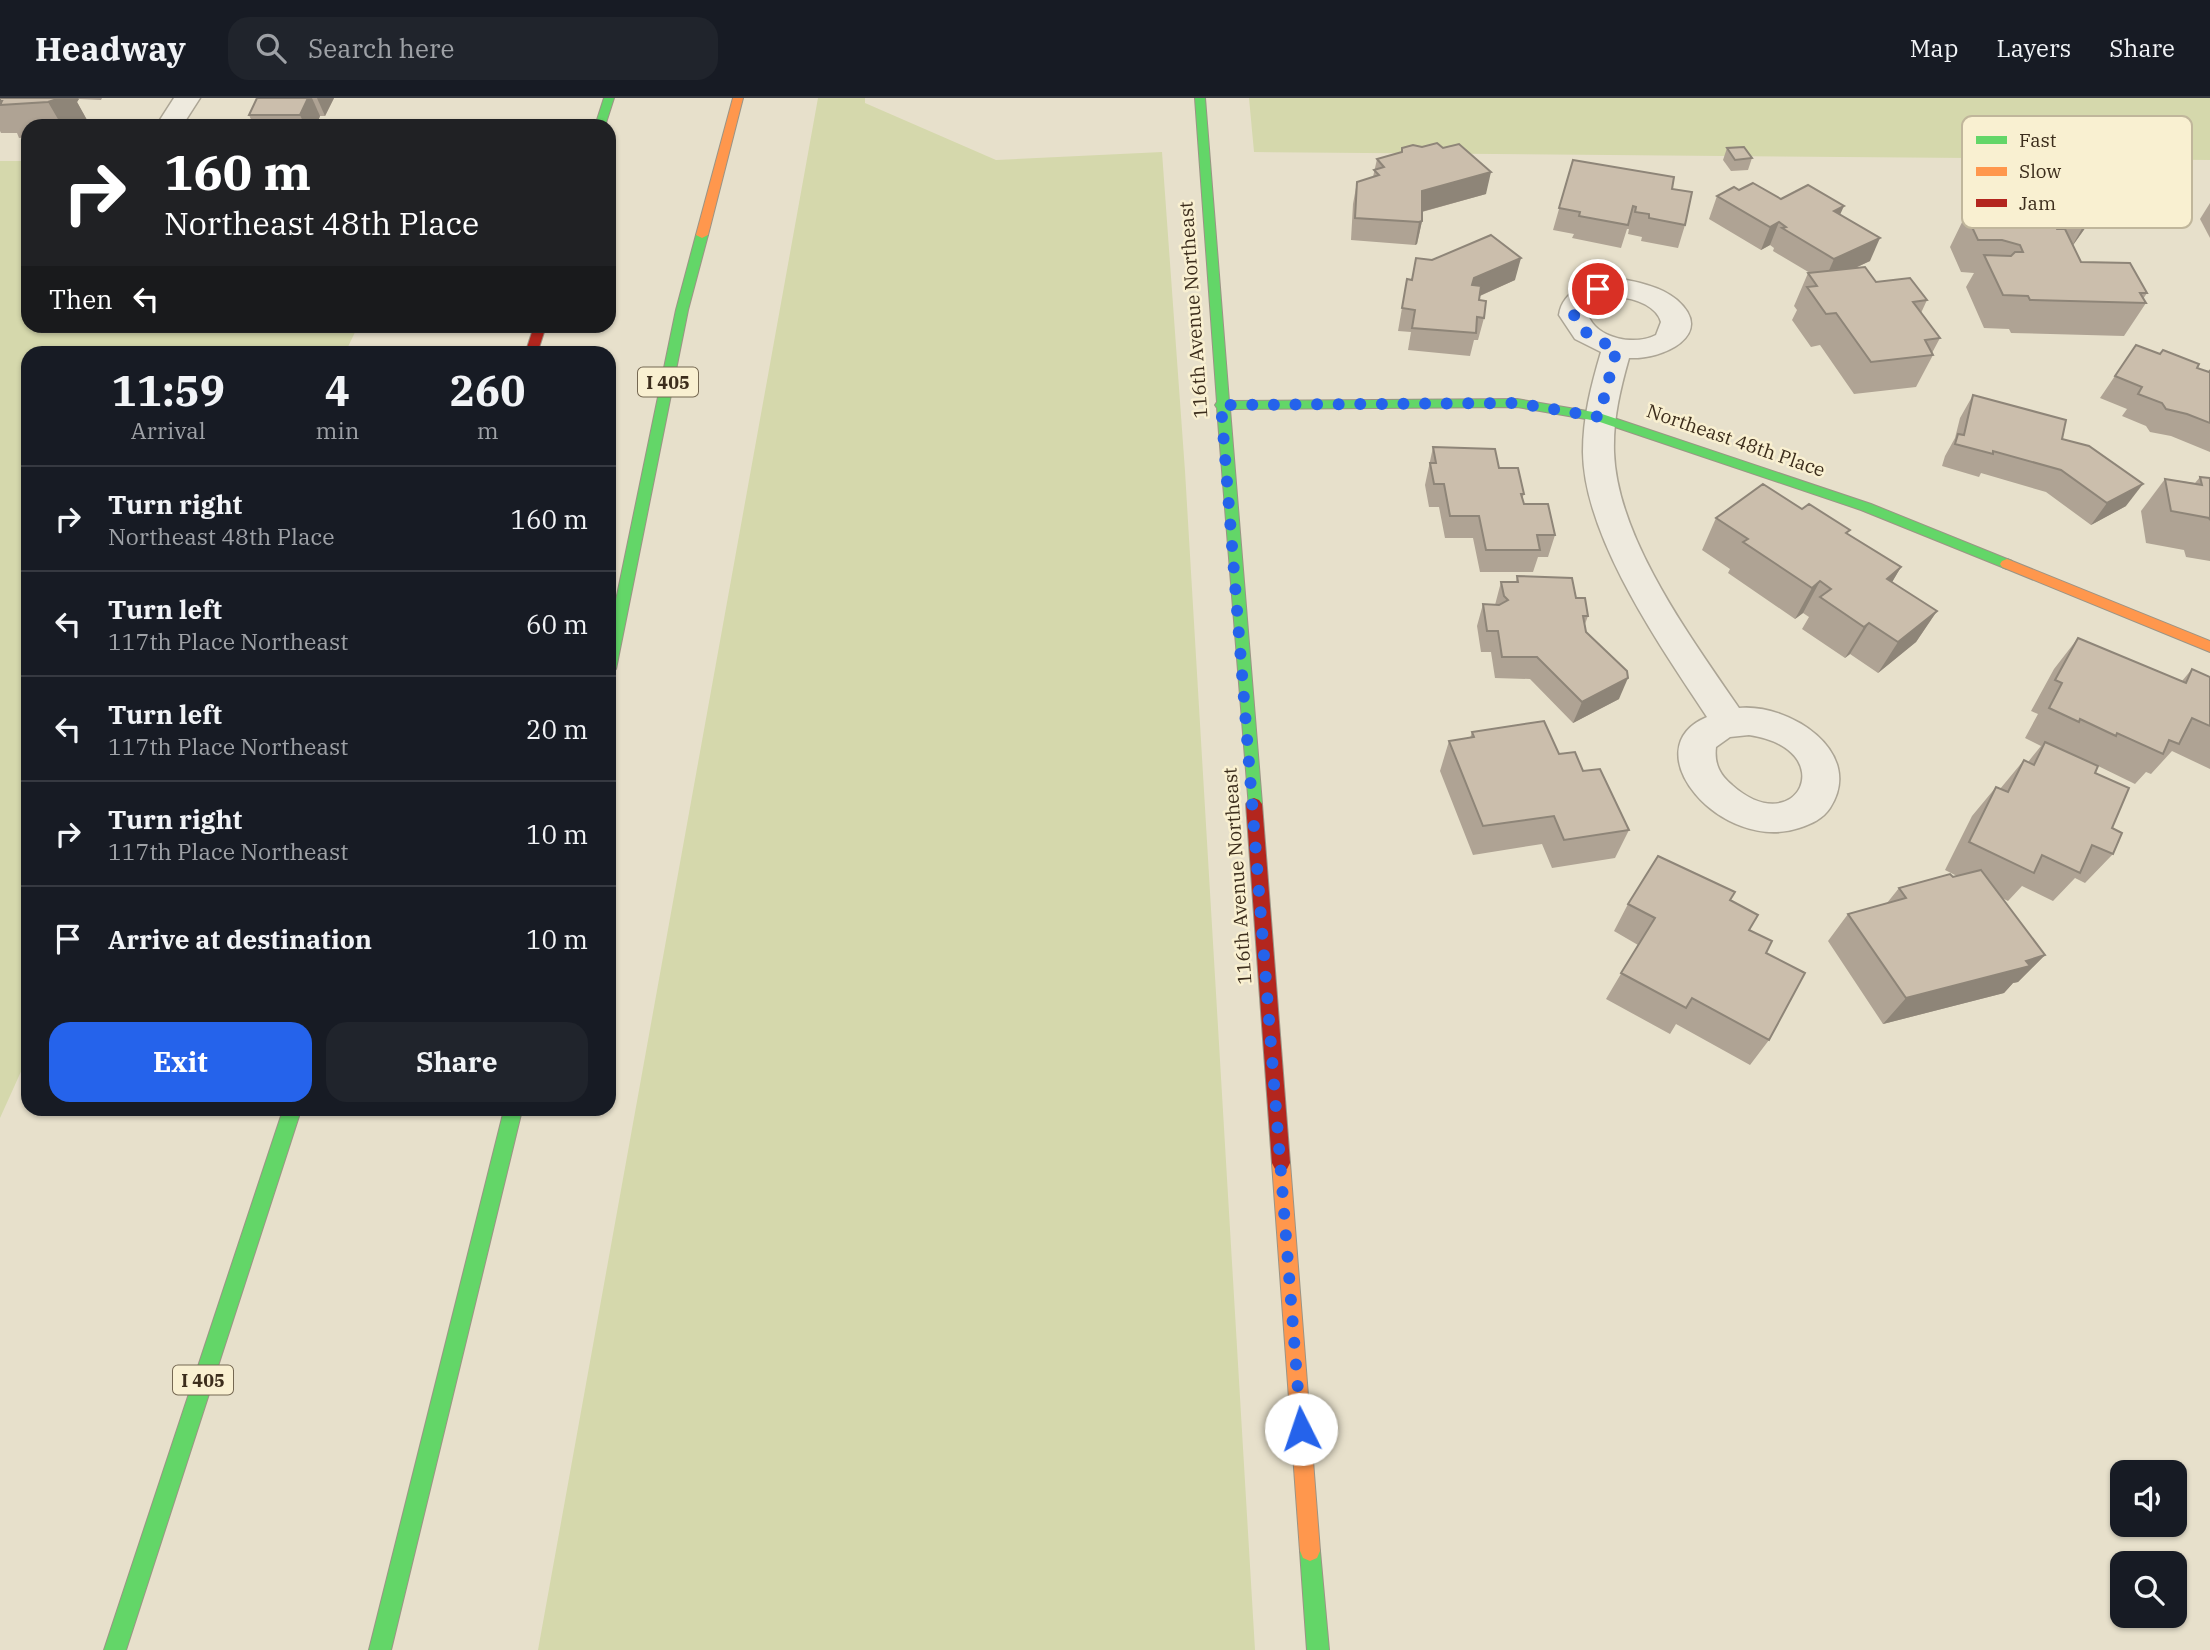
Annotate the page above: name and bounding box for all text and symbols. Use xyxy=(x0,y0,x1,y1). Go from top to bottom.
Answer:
search box xyxy=(228,17,718,80)
text: Headway xyxy=(35,27,186,70)
icon: search xyxy=(252,29,290,67)
text: Search here xyxy=(308,31,454,65)
text: Map xyxy=(1910,32,1958,64)
text: Layers xyxy=(1996,32,2071,64)
text: Share xyxy=(2109,32,2175,64)
legend xyxy=(1962,116,2192,228)
text: Fast xyxy=(2019,128,2057,152)
text: 160 m xyxy=(164,140,311,203)
icon: right xyxy=(49,147,140,238)
text: Slow xyxy=(2019,159,2061,183)
text: Jam xyxy=(2019,191,2056,215)
street label: 116th Avenue Northeast xyxy=(1173,200,1213,419)
text: Northeast 48th Place xyxy=(164,202,479,244)
pin xyxy=(1568,259,1628,319)
icon: arrive xyxy=(1579,270,1617,308)
icon: left xyxy=(127,280,165,318)
text: Then xyxy=(49,282,113,316)
text: 11:59 xyxy=(111,363,225,418)
text: 4 xyxy=(325,363,350,418)
text: 260 xyxy=(450,363,525,418)
road number: I 405 xyxy=(638,368,698,396)
street label: Northeast 48th Place xyxy=(1644,398,1828,482)
text: Arrival xyxy=(131,415,206,445)
text: min xyxy=(316,415,359,445)
text: m xyxy=(477,415,499,445)
text: Turn right xyxy=(108,487,242,521)
icon: right xyxy=(49,500,87,538)
text: 160 m xyxy=(510,502,588,536)
text: Northeast 48th Place xyxy=(108,521,334,551)
text: Turn left xyxy=(108,592,222,626)
icon: left xyxy=(49,605,87,643)
text: 60 m xyxy=(526,607,588,641)
text: 117th Place Northeast xyxy=(108,626,348,656)
text: Turn left xyxy=(108,697,222,731)
icon: left xyxy=(49,710,87,748)
text: 20 m xyxy=(526,712,588,746)
text: 117th Place Northeast xyxy=(108,731,348,761)
street label: 116th Avenue Northeast xyxy=(1217,766,1257,985)
text: Turn right xyxy=(108,802,242,836)
icon: right xyxy=(49,815,87,853)
text: 10 m xyxy=(526,817,588,851)
text: 117th Place Northeast xyxy=(108,836,348,866)
icon: arrive xyxy=(49,920,87,958)
text: Arrive at destination xyxy=(108,922,372,956)
text: 10 m xyxy=(526,922,588,956)
button: Exit xyxy=(49,1022,312,1102)
button: Share xyxy=(326,1022,588,1102)
road number: I 405 xyxy=(173,1366,233,1394)
position arrow xyxy=(1264,1392,1338,1466)
map controls xyxy=(2110,1460,2187,1628)
button: sound xyxy=(2110,1460,2187,1537)
button: search xyxy=(2110,1551,2187,1628)

